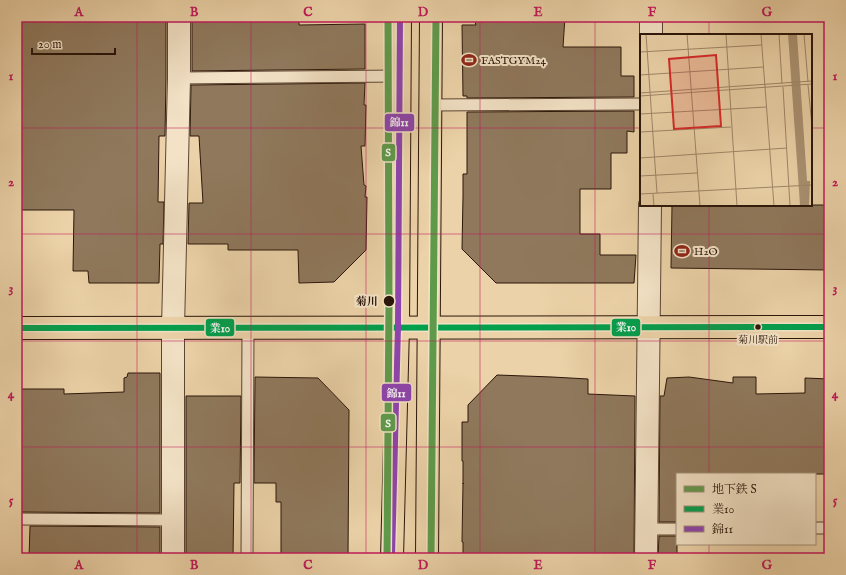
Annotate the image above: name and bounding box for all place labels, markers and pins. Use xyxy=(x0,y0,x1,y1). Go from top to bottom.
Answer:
sports icon: FASTGYM24 xyxy=(460,51,478,69)
place label: FASTGYM24 xyxy=(481,54,546,68)
sports icon: H2O xyxy=(673,242,691,260)
place label: H2O xyxy=(694,245,718,259)
marker: 菊川 xyxy=(382,294,396,308)
place label: 菊川 xyxy=(356,295,378,309)
marker: 菊川駅前 xyxy=(753,322,763,332)
place label: 菊川駅前 xyxy=(738,334,778,347)

